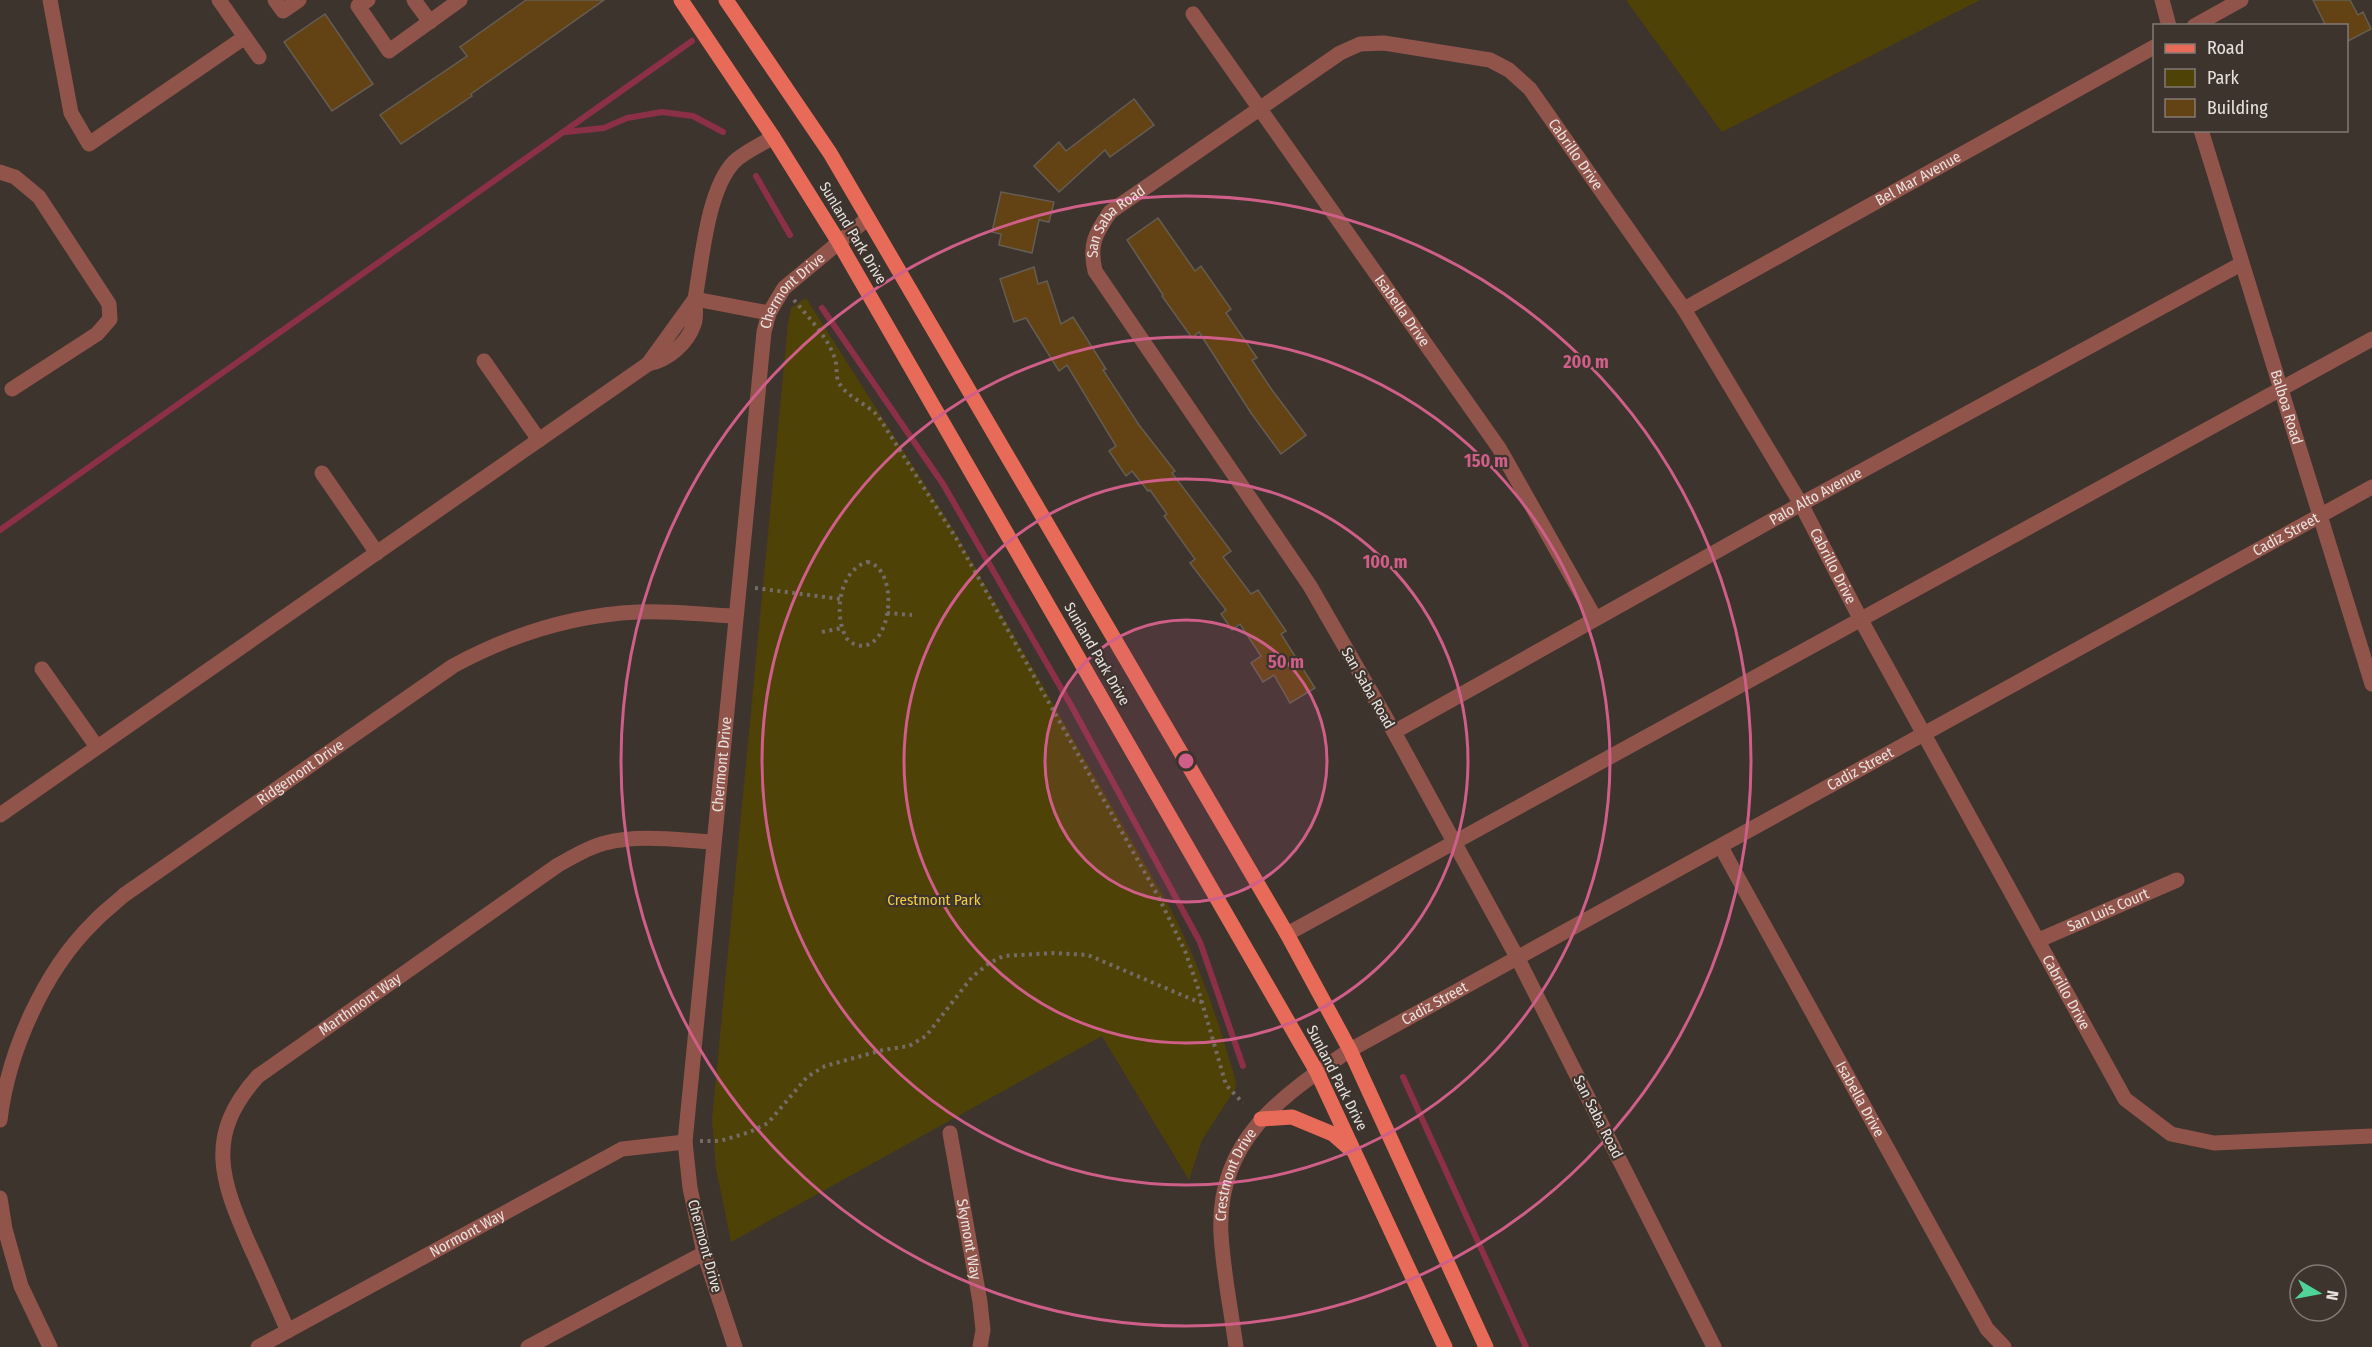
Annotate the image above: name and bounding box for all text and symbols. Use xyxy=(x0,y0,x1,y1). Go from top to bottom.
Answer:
legend xyxy=(2153,24,2348,132)
text: Road xyxy=(2207,37,2244,59)
text: Park xyxy=(2207,67,2240,89)
text: Building xyxy=(2207,97,2268,119)
street label: Cabrillo Drive xyxy=(1545,115,1607,193)
street label: Bel Mar Avenue xyxy=(1872,148,1964,210)
street label: Sunland Park Drive xyxy=(815,179,891,287)
street label: San Saba Road xyxy=(1084,181,1149,258)
street label: Chermont Drive xyxy=(756,249,829,331)
street label: Isabella Drive xyxy=(1371,271,1434,350)
text: 200 m xyxy=(1562,351,1609,373)
street label: Balboa Road xyxy=(2267,368,2307,447)
text: 150 m xyxy=(1464,450,1508,472)
street label: Palo Alto Avenue xyxy=(1766,464,1865,529)
street label: Cadiz Street xyxy=(2250,509,2322,560)
street label: Cabrillo Drive xyxy=(1806,525,1860,607)
text: 100 m xyxy=(1363,551,1407,573)
street label: Sunland Park Drive xyxy=(1060,599,1134,709)
street label: San Saba Road xyxy=(1337,644,1399,732)
text: 50 m xyxy=(1268,651,1304,673)
street label: Chermont Drive xyxy=(708,716,735,813)
street label: Ridgemont Drive xyxy=(253,736,347,809)
street label: Cadiz Street xyxy=(1824,743,1897,794)
centre of rings xyxy=(1176,751,1196,771)
street label: San Luis Court xyxy=(2064,884,2152,936)
park label: Crestmont Park xyxy=(887,891,981,909)
street label: Cabrillo Drive xyxy=(2038,952,2094,1033)
street label: Marthmont Way xyxy=(315,969,405,1039)
street label: Cadiz Street xyxy=(1398,978,1471,1029)
street label: Sunland Park Drive xyxy=(1303,1022,1371,1134)
street label: Isabella Drive xyxy=(1832,1058,1888,1140)
street label: San Saba Road xyxy=(1569,1072,1627,1162)
street label: Crestmont Drive xyxy=(1212,1125,1260,1222)
street label: Chermont Drive xyxy=(684,1198,726,1294)
street label: Skymont Way xyxy=(953,1198,985,1281)
street label: Normont Way xyxy=(426,1205,508,1261)
north arrow xyxy=(2288,1263,2348,1323)
text: N xyxy=(2322,1289,2342,1302)

